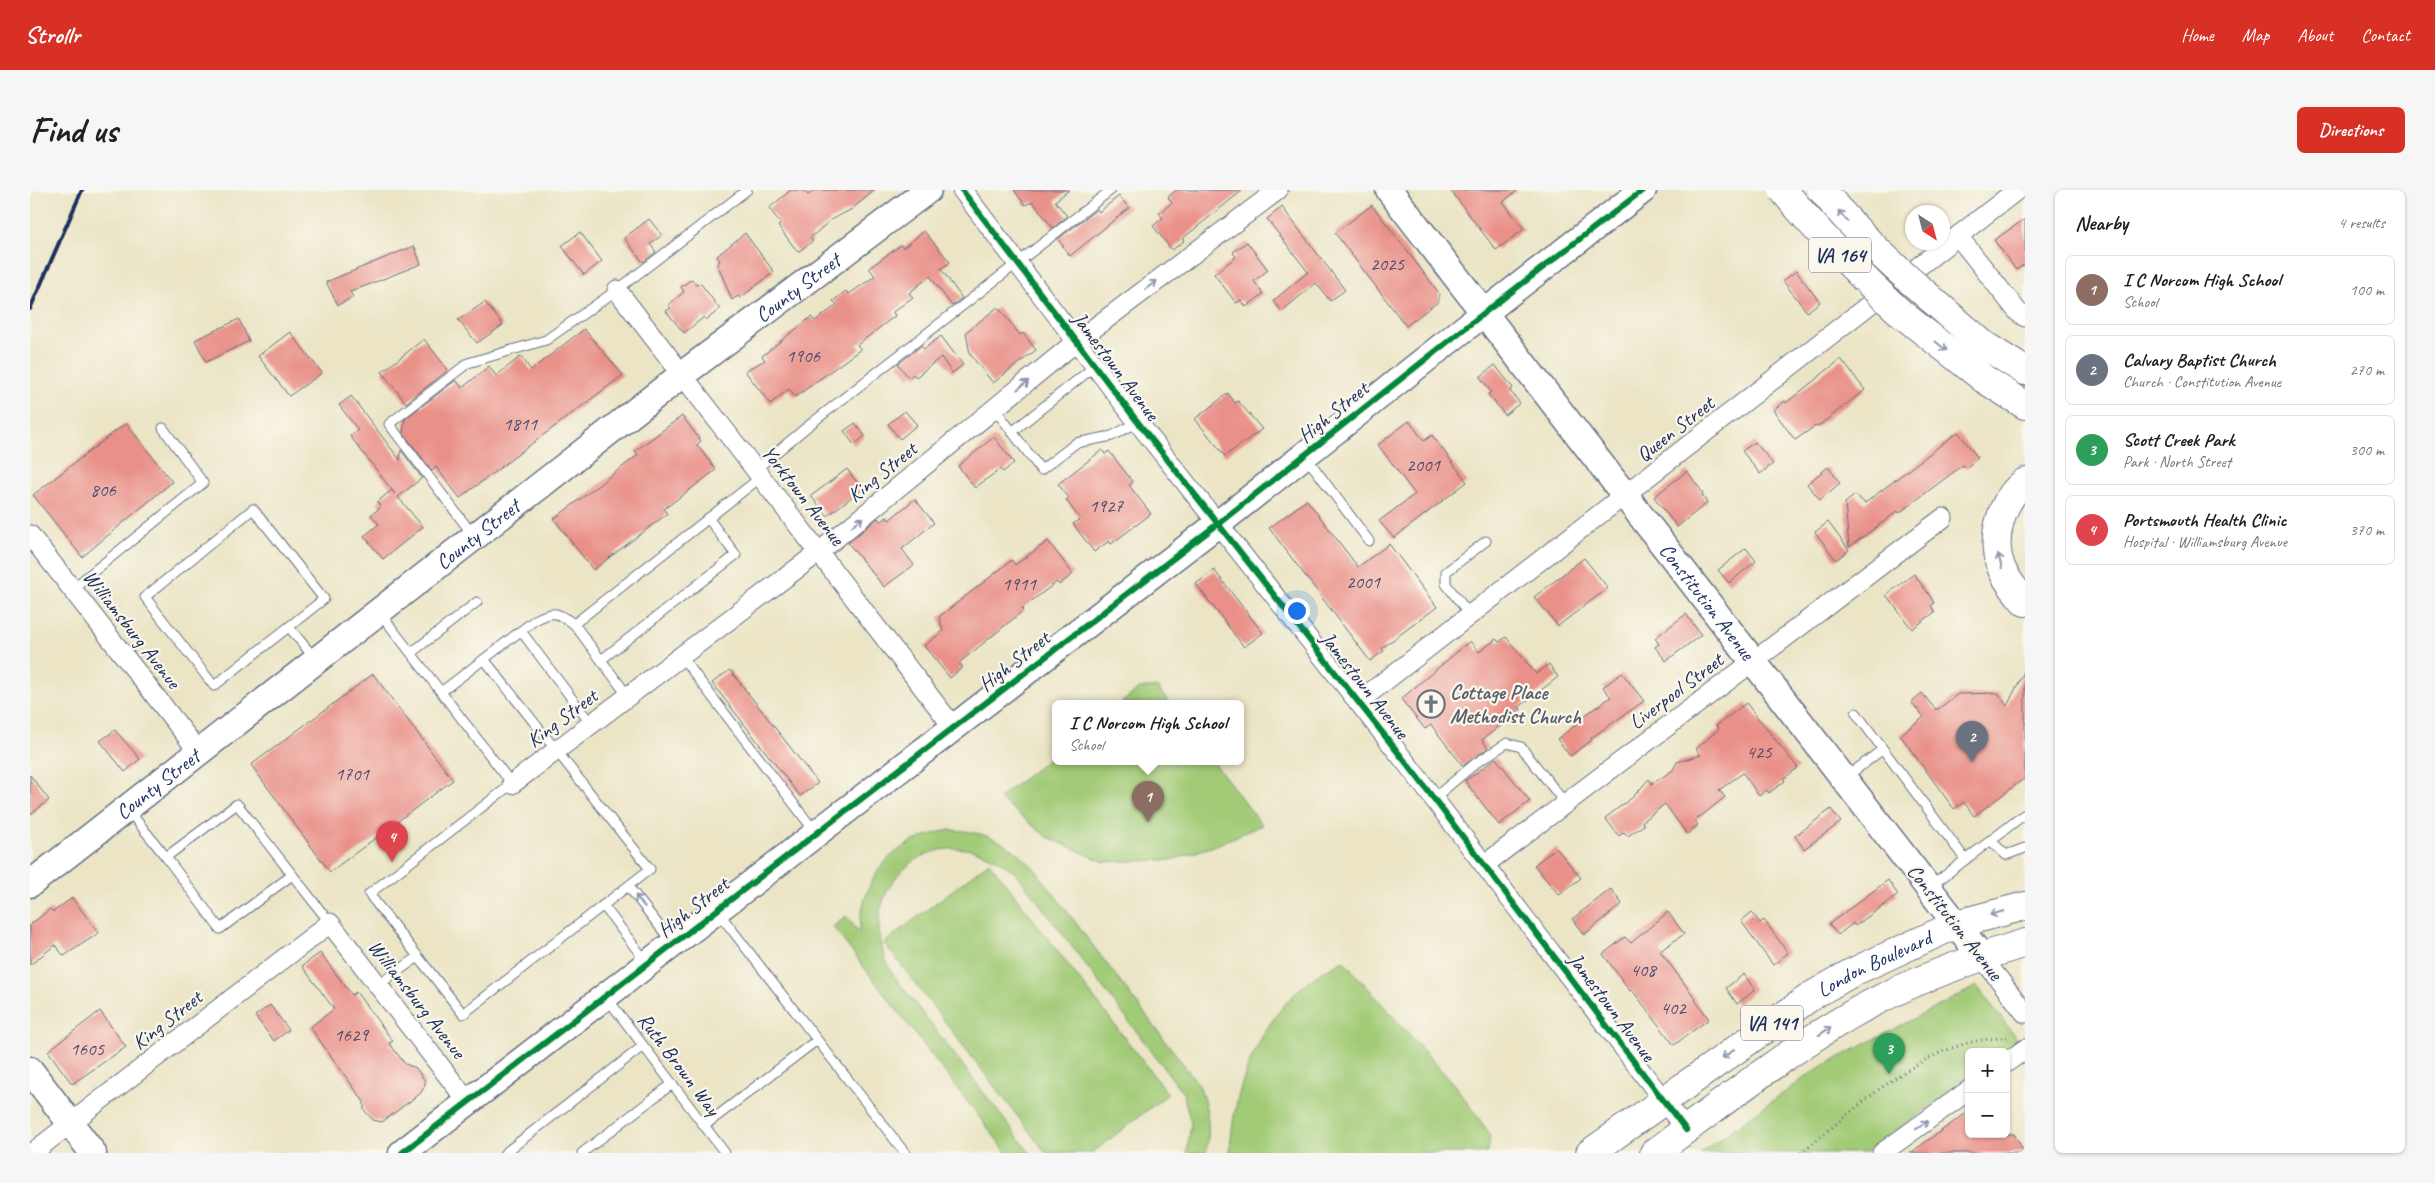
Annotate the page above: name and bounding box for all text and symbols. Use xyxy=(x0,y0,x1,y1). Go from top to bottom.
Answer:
text: Strollr xyxy=(25,20,80,50)
text: Home xyxy=(2181,24,2214,46)
text: Map xyxy=(2242,24,2269,46)
text: About xyxy=(2297,24,2333,46)
text: Contact xyxy=(2361,24,2410,46)
button: Directions xyxy=(2297,107,2405,153)
text: Find us xyxy=(30,108,117,153)
north arrow xyxy=(1905,205,1950,250)
one-way arrow xyxy=(1837,209,1848,222)
text: Nearby xyxy=(2075,210,2128,236)
text: 4 results xyxy=(2338,213,2385,233)
road number: VA 164 xyxy=(1809,238,1871,272)
street label: County Street xyxy=(750,246,848,328)
house number: 2025 xyxy=(1370,252,1406,276)
text: I C Norcom High School xyxy=(2123,268,2281,292)
one-way arrow xyxy=(1144,280,1157,291)
text: 1 xyxy=(2088,280,2096,300)
text: 100 m xyxy=(2350,280,2384,300)
text: School xyxy=(2123,292,2157,312)
street label: Jamestown Avenue xyxy=(1066,306,1166,426)
one-way arrow xyxy=(1934,341,1947,352)
house number: 1906 xyxy=(786,344,822,368)
text: Calvary Baptist Church xyxy=(2123,348,2276,372)
text: 2 xyxy=(2088,360,2096,380)
text: 270 m xyxy=(2350,360,2384,380)
text: Church · Constitution Avenue xyxy=(2123,372,2281,392)
street label: High Street xyxy=(1292,374,1375,448)
one-way arrow xyxy=(1016,380,1029,391)
street label: Queen Street xyxy=(1631,389,1721,468)
house number: 1811 xyxy=(503,412,539,436)
text: Scott Creek Park xyxy=(2123,428,2234,452)
street label: King Street xyxy=(842,435,924,508)
street label: Yorktown Avenue xyxy=(756,440,851,551)
text: 3 xyxy=(2088,440,2096,460)
text: 300 m xyxy=(2350,440,2384,460)
text: Park · North Street xyxy=(2123,452,2231,472)
house number: 2001 xyxy=(1406,453,1442,477)
house number: 806 xyxy=(90,478,117,502)
street label: County Street xyxy=(430,492,527,575)
house number: 1927 xyxy=(1089,494,1125,518)
text: Portsmouth Health Clinic xyxy=(2123,508,2286,532)
one-way arrow xyxy=(850,516,863,527)
text: 4 xyxy=(2088,520,2096,540)
text: 370 m xyxy=(2350,520,2384,540)
text: Hospital · Williamsburg Avenue xyxy=(2123,532,2287,552)
street label: Constitution Avenue xyxy=(1654,538,1761,666)
one-way arrow xyxy=(1995,553,2004,569)
street label: Williamsburg Avenue xyxy=(78,564,188,695)
house number: 2001 xyxy=(1346,570,1382,594)
house number: 1911 xyxy=(1002,572,1038,596)
your location xyxy=(1284,598,1310,624)
street label: High Street xyxy=(973,624,1056,697)
street label: Jamestown Avenue xyxy=(1314,625,1416,745)
street label: Liverpool Street xyxy=(1624,646,1730,735)
place label: Cottage Place Methodist Church xyxy=(1450,679,1582,729)
street label: King Street xyxy=(521,682,604,753)
church icon: Cottage Place Methodist Church xyxy=(1416,689,1446,719)
popup xyxy=(1052,700,1244,765)
text: I C Norcom High School xyxy=(1069,711,1227,735)
pin: 2 xyxy=(1956,721,1988,762)
text: School xyxy=(1069,735,1104,755)
house number: 425 xyxy=(1746,740,1773,764)
street label: County Street xyxy=(110,742,207,825)
house number: 1701 xyxy=(335,762,371,786)
pin: 1 xyxy=(1132,781,1164,822)
pin: 4 xyxy=(376,821,408,862)
street label: Constitution Avenue xyxy=(1901,859,2009,986)
street label: High Street xyxy=(652,870,735,943)
one-way arrow xyxy=(635,894,645,908)
one-way arrow xyxy=(1989,909,2005,918)
street label: London Boulevard xyxy=(1812,923,1939,1003)
street label: Williamsburg Avenue xyxy=(363,934,473,1065)
street label: Jamestown Avenue xyxy=(1562,947,1662,1067)
house number: 408 xyxy=(1630,958,1658,982)
street label: King Street xyxy=(127,983,209,1055)
house number: 402 xyxy=(1660,996,1687,1020)
road number: VA 141 xyxy=(1741,1006,1803,1040)
street label: Ruth Brown Way xyxy=(632,1007,727,1122)
house number: 1629 xyxy=(334,1023,370,1047)
one-way arrow xyxy=(1817,1025,1831,1035)
pin: 3 xyxy=(1873,1033,1905,1074)
house number: 1605 xyxy=(70,1037,106,1061)
map controls xyxy=(1965,1048,2010,1138)
button: + xyxy=(1965,1048,2010,1093)
one-way arrow xyxy=(1721,1049,1735,1059)
button: − xyxy=(1965,1093,2010,1138)
one-way arrow xyxy=(1915,1119,1928,1130)

